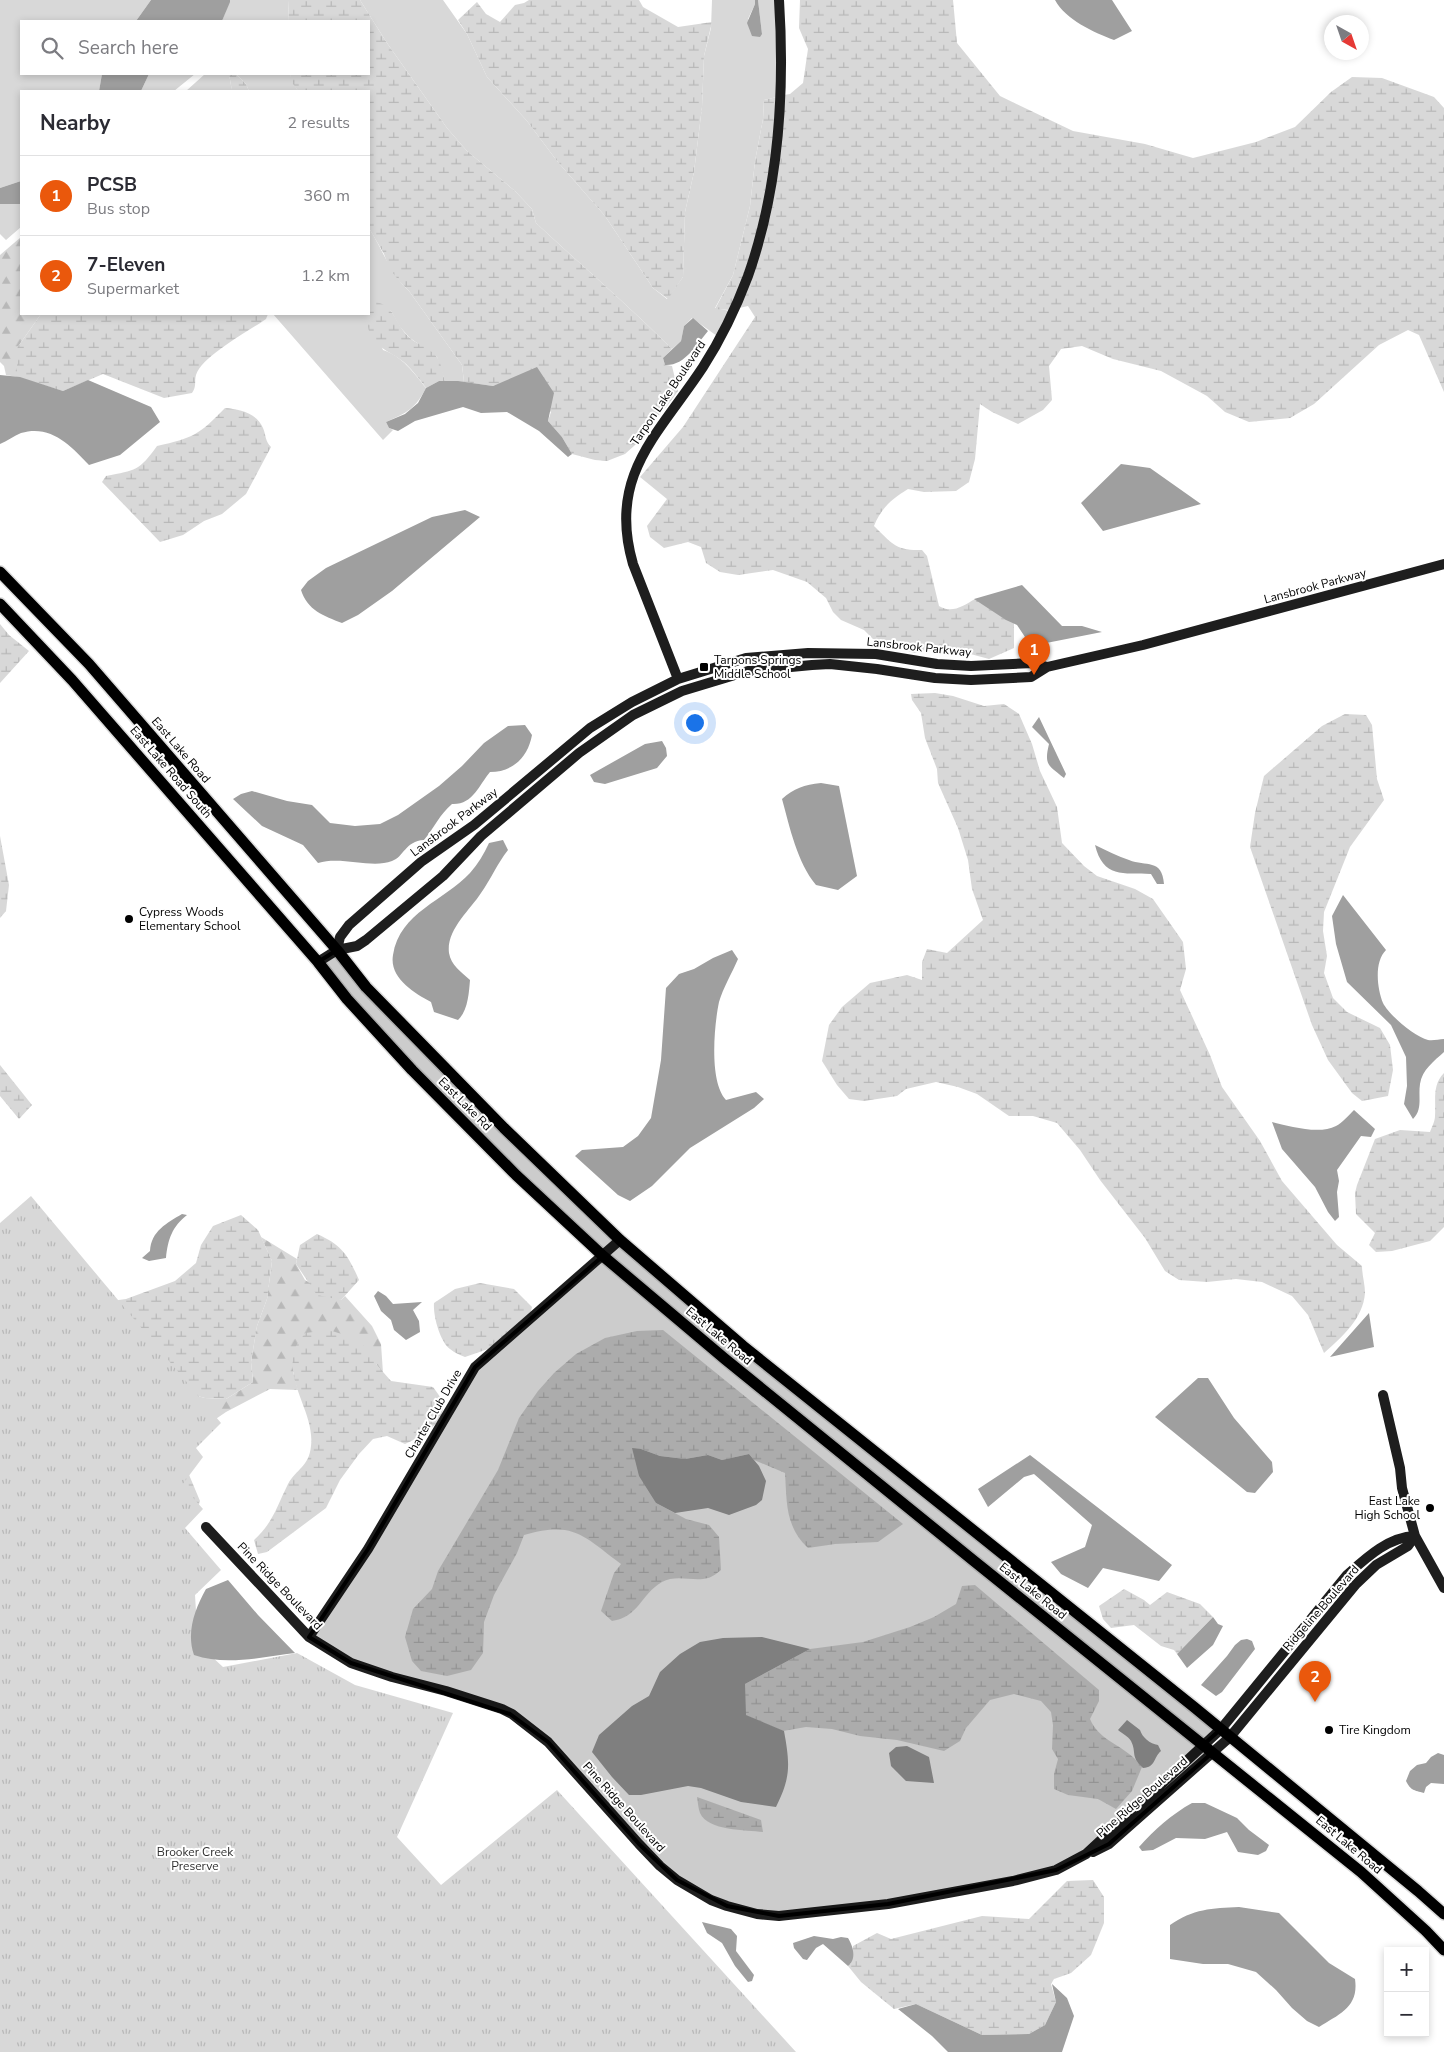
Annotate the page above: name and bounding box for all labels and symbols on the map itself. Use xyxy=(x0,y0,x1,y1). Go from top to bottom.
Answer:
north arrow xyxy=(1324,15,1369,60)
street label: Tarpon Lake Boulevard xyxy=(627,337,709,449)
street label: Lansbrook Parkway xyxy=(1262,564,1369,607)
street label: Lansbrook Parkway xyxy=(866,634,973,661)
pin: 1 xyxy=(1018,634,1050,675)
place label: Tarpons Springs Middle School xyxy=(714,652,802,682)
marker: Tarpons Springs Middle School xyxy=(698,661,710,673)
your location xyxy=(682,710,708,736)
street label: East Lake Road xyxy=(148,714,214,786)
street label: East Lake Road South xyxy=(126,723,216,821)
street label: Lansbrook Parkway xyxy=(407,783,502,860)
place label: Cypress Woods Elementary School xyxy=(139,904,241,934)
marker: Cypress Woods Elementary School xyxy=(123,913,135,925)
street label: East Lake Rd xyxy=(435,1074,495,1134)
street label: East Lake Road xyxy=(682,1303,756,1369)
street label: Charter Club Drive xyxy=(401,1366,465,1462)
place label: East Lake High School xyxy=(1355,1493,1420,1523)
marker: East Lake High School xyxy=(1424,1502,1436,1514)
street label: Pine Ridge Boulevard xyxy=(234,1539,326,1633)
street label: East Lake Road xyxy=(996,1559,1070,1623)
street label: Ridgeline Boulevard xyxy=(1279,1562,1363,1654)
pin: 2 xyxy=(1299,1661,1331,1702)
place label: Tire Kingdom xyxy=(1339,1722,1411,1738)
marker: Tire Kingdom xyxy=(1323,1724,1335,1736)
street label: Pine Ridge Boulevard xyxy=(1093,1753,1191,1841)
street label: Pine Ridge Boulevard xyxy=(579,1759,669,1855)
street label: East Lake Road xyxy=(1312,1812,1386,1878)
park label: Brooker Creek Preserve xyxy=(157,1844,234,1874)

